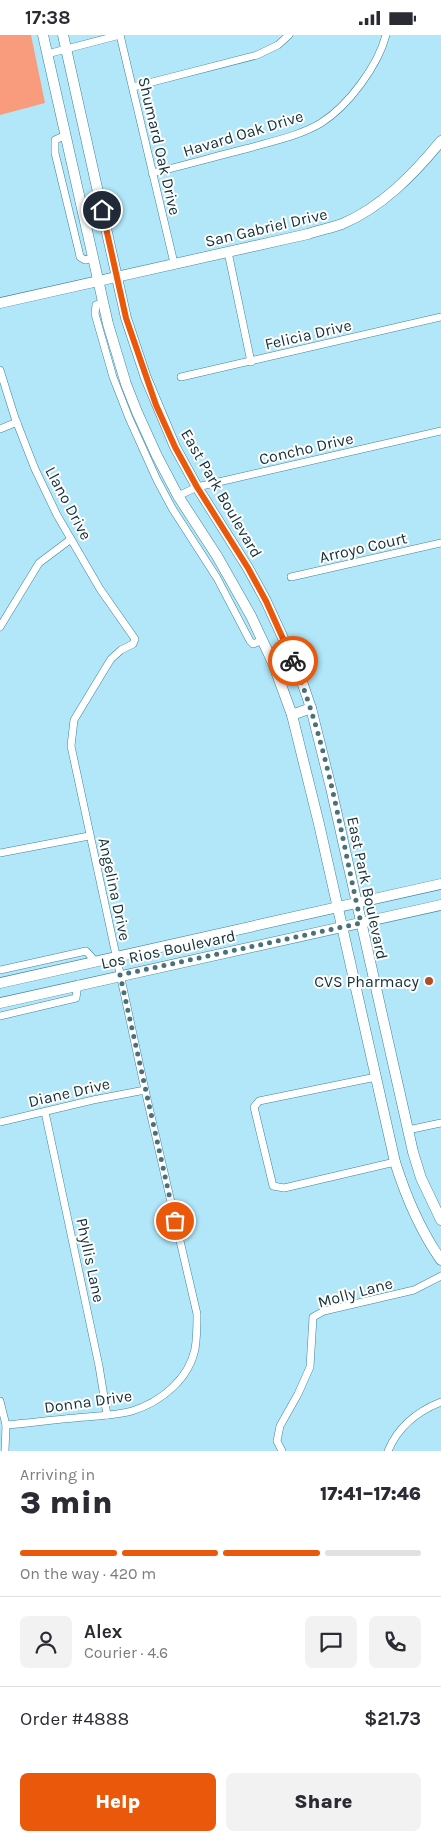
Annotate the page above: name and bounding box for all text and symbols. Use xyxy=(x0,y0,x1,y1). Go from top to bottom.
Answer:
text: 17:38 xyxy=(25,7,70,29)
street label: Shumard Oak Drive xyxy=(134,75,185,217)
street label: Havard Oak Drive xyxy=(181,106,306,161)
pin xyxy=(81,189,123,231)
icon: home xyxy=(88,196,116,224)
street label: San Gabriel Drive xyxy=(203,204,329,251)
street label: Felicia Drive xyxy=(263,315,353,354)
street label: East Park Boulevard xyxy=(177,426,266,561)
street label: Concho Drive xyxy=(257,428,355,469)
street label: Llano Drive xyxy=(41,463,96,543)
street label: Arroyo Court xyxy=(317,528,409,567)
courier xyxy=(268,636,318,686)
icon: bike xyxy=(279,647,307,675)
street label: East Park Boulevard xyxy=(343,815,392,961)
street label: Angelina Drive xyxy=(94,836,135,942)
street label: Los Rios Boulevard xyxy=(99,926,237,973)
place label: CVS Pharmacy xyxy=(314,972,420,991)
marker: CVS Pharmacy xyxy=(423,975,435,987)
street label: Diane Drive xyxy=(26,1074,112,1111)
pin xyxy=(154,1200,196,1242)
icon: bag xyxy=(161,1207,189,1235)
street label: Phyllis Lane xyxy=(72,1216,109,1304)
street label: Molly Lane xyxy=(316,1273,395,1312)
street label: Donna Drive xyxy=(43,1386,133,1417)
text: Arriving in xyxy=(20,1465,95,1484)
text: 17:41–17:46 xyxy=(320,1483,421,1505)
text: 3 min xyxy=(20,1484,113,1521)
text: On the way · 420 m xyxy=(20,1564,156,1583)
button: person xyxy=(20,1616,72,1668)
button: chat xyxy=(305,1616,357,1668)
button: phone xyxy=(369,1616,421,1668)
text: Alex xyxy=(84,1621,122,1643)
text: Courier · 4.6 xyxy=(84,1643,168,1662)
text: Order #4888 xyxy=(20,1708,129,1730)
text: $21.73 xyxy=(364,1708,421,1730)
button: Help xyxy=(20,1773,216,1831)
button: Share xyxy=(226,1773,421,1831)

